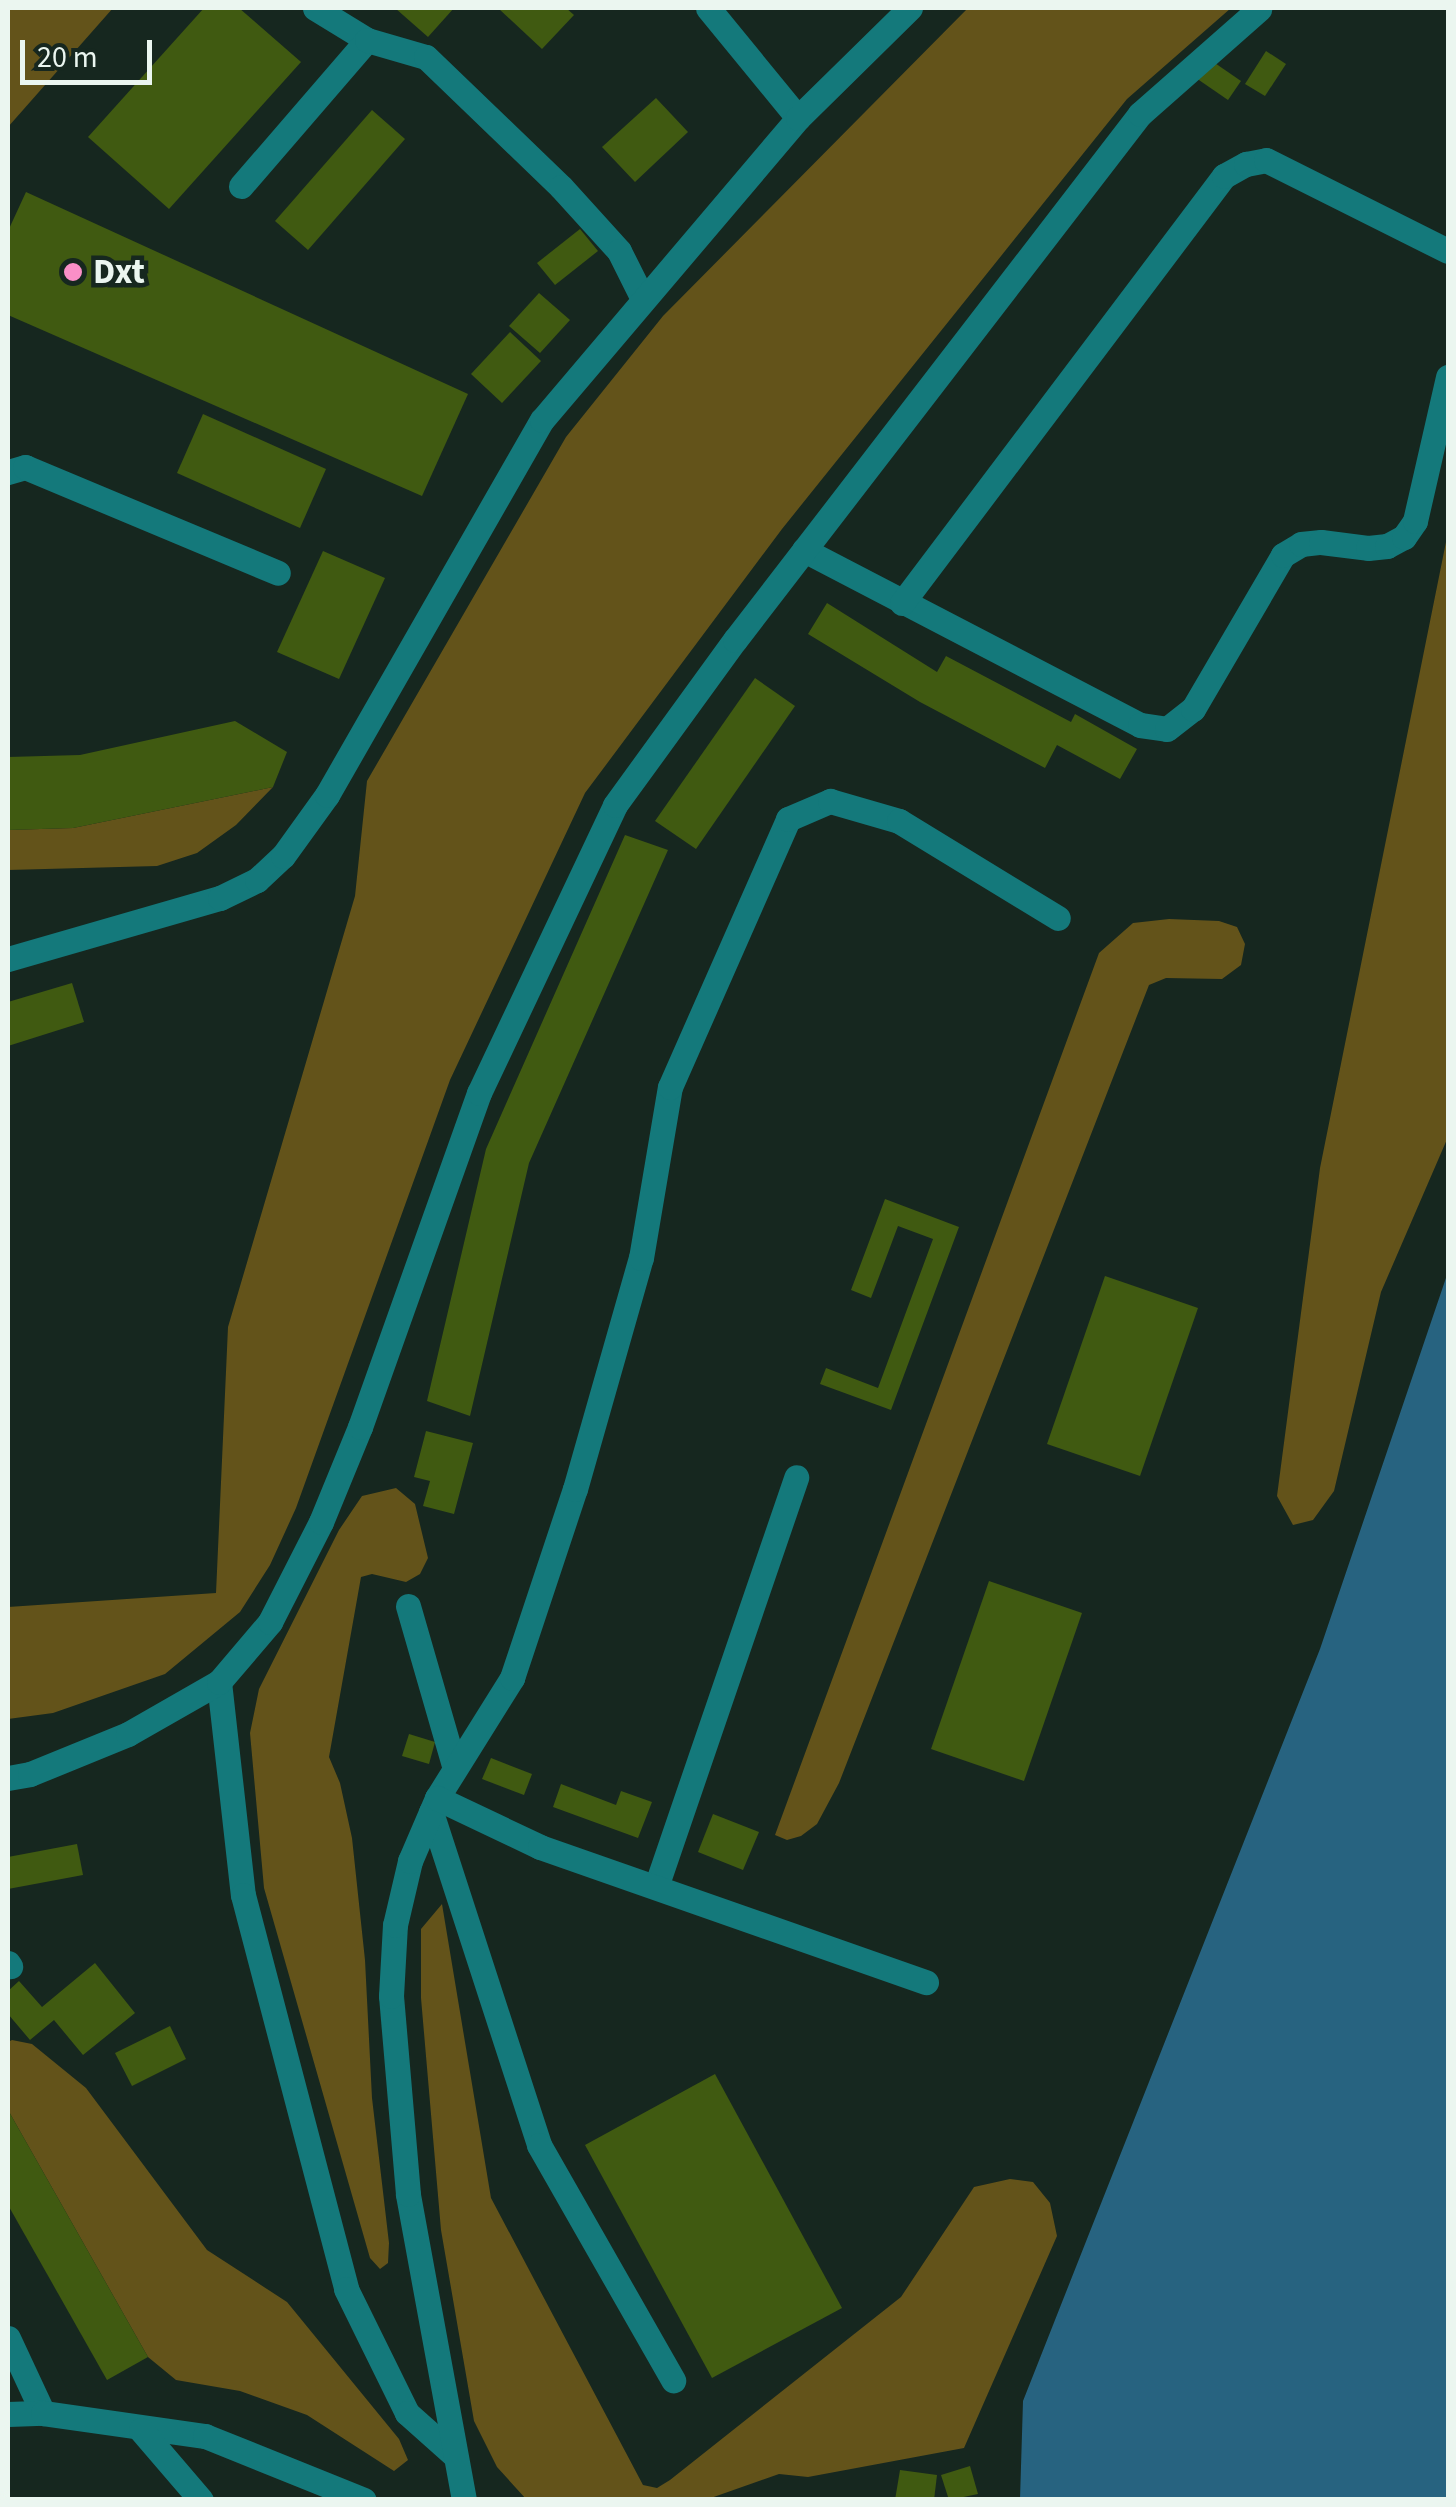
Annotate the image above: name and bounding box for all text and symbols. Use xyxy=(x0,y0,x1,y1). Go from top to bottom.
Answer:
scale bar xyxy=(25,20,158,82)
text: 20 m xyxy=(37,36,98,79)
place label: Dxt xyxy=(93,251,145,293)
marker: Dxt xyxy=(62,261,84,283)

